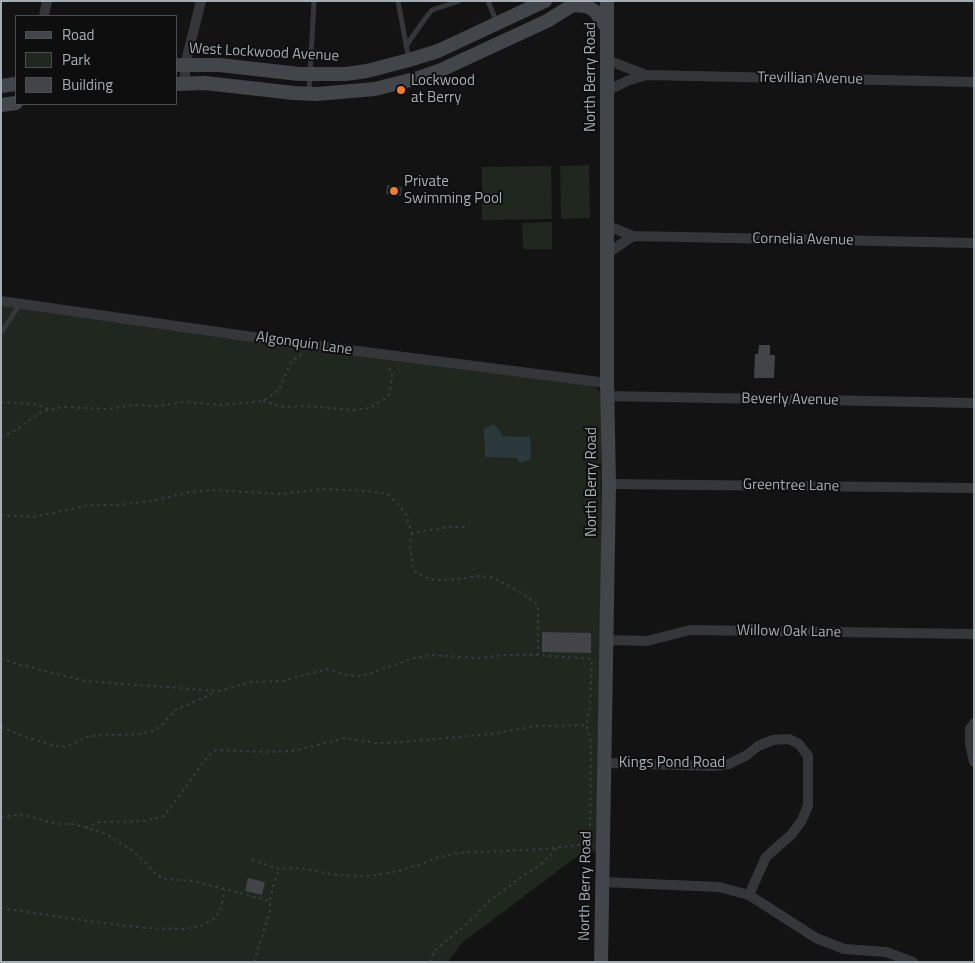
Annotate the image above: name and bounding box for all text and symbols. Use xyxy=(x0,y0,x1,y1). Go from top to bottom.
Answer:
legend xyxy=(15,15,178,105)
street label: North Berry Road xyxy=(582,22,600,132)
text: Road xyxy=(62,23,94,46)
street label: West Lockwood Avenue xyxy=(189,40,339,66)
text: Park xyxy=(62,48,91,71)
street label: Trevillian Avenue xyxy=(757,69,863,89)
place label: Lockwood at Berry xyxy=(411,72,475,107)
text: Building xyxy=(62,73,113,96)
marker: Lockwood at Berry xyxy=(395,84,407,96)
place label: Private Swimming Pool xyxy=(404,173,502,208)
marker: Private Swimming Pool xyxy=(388,185,400,197)
street label: Cornelia Avenue xyxy=(752,230,854,250)
street label: Algonquin Lane xyxy=(255,328,353,360)
street label: Beverly Avenue xyxy=(741,390,839,410)
street label: North Berry Road xyxy=(583,427,601,537)
street label: Greentree Lane xyxy=(743,476,839,496)
street label: Willow Oak Lane xyxy=(737,622,841,642)
street label: Kings Pond Road xyxy=(619,754,725,772)
street label: North Berry Road xyxy=(576,831,596,941)

